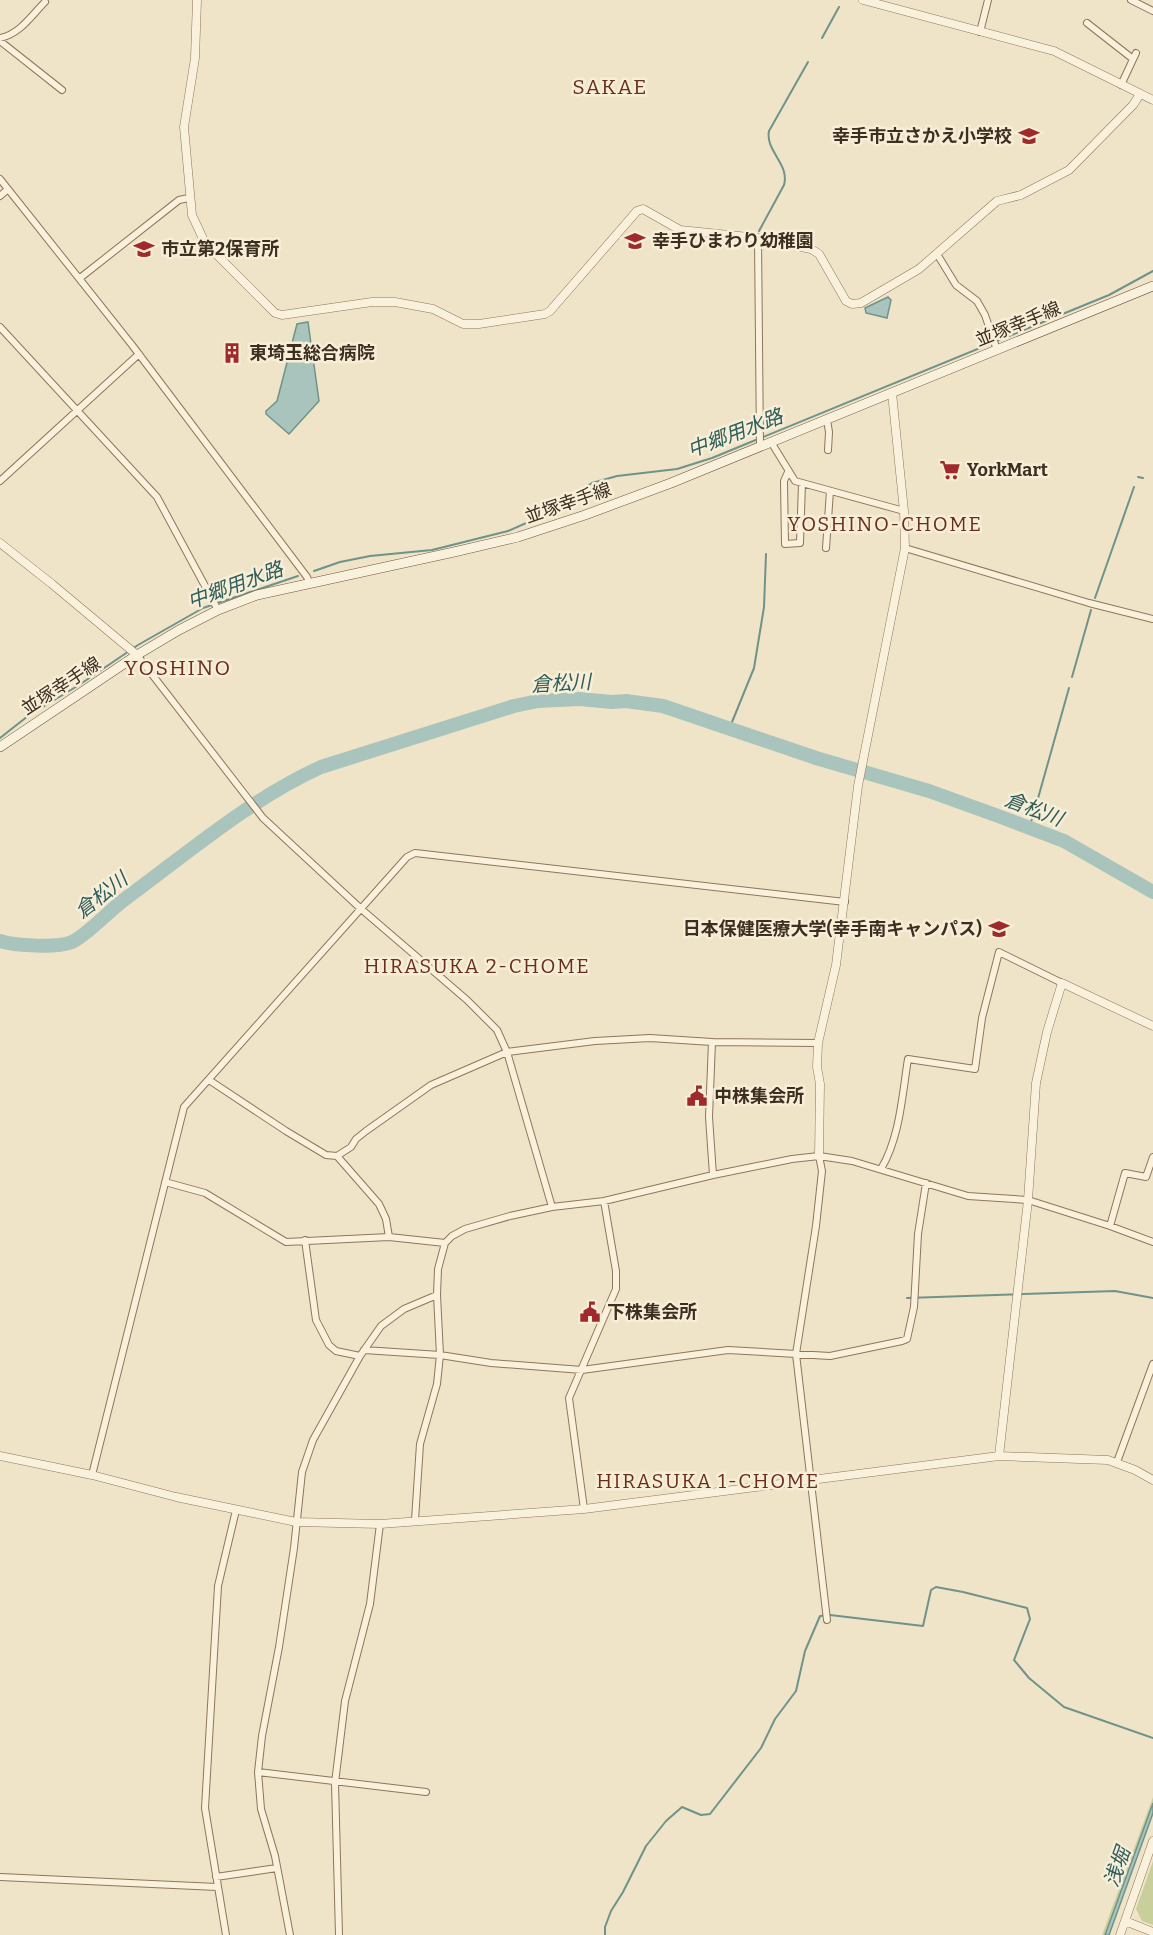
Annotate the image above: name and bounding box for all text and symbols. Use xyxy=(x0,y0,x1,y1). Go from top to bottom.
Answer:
district label: SAKAE xyxy=(572,74,648,100)
school or university icon: 幸手市立さかえ小学校 xyxy=(1017,124,1041,148)
place label: 幸手市立さかえ小学校 xyxy=(832,125,1012,147)
school or university icon: 幸手ひまわり幼稚園 xyxy=(623,229,647,253)
place label: 幸手ひまわり幼稚園 xyxy=(652,230,814,252)
school or university icon: 市立第2保育所 xyxy=(132,237,156,261)
place label: 市立第2保育所 xyxy=(161,238,279,260)
street label: 並塚幸手線 xyxy=(972,297,1064,351)
building icon: 東埼玉総合病院 xyxy=(220,341,244,365)
place label: 東埼玉総合病院 xyxy=(249,342,375,364)
water label: 中郷用水路 xyxy=(684,403,788,462)
supermarket icon: YorkMart xyxy=(938,458,962,482)
place label: YorkMart xyxy=(967,459,1048,481)
street label: 並塚幸手線 xyxy=(522,478,614,528)
district label: YOSHINO-CHOME xyxy=(788,512,982,536)
water label: 中郷用水路 xyxy=(184,556,288,613)
street label: 並塚幸手線 xyxy=(17,652,105,720)
district label: YOSHINO xyxy=(124,655,232,681)
water label: 倉松川 xyxy=(530,669,594,697)
water label: 倉松川 xyxy=(1002,787,1068,832)
water label: 倉松川 xyxy=(70,866,134,923)
school or university icon: 日本保健医療大学(幸手南キャンパス) xyxy=(987,917,1011,941)
place label: 日本保健医療大学(幸手南キャンパス) xyxy=(683,918,982,940)
district label: HIRASUKA 2-CHOME xyxy=(364,954,590,978)
public building icon: 中株集会所 xyxy=(685,1084,709,1108)
place label: 中株集会所 xyxy=(714,1085,804,1107)
public building icon: 下株集会所 xyxy=(578,1300,602,1324)
place label: 下株集会所 xyxy=(607,1301,697,1323)
district label: HIRASUKA 1-CHOME xyxy=(596,1469,820,1493)
water label: 浅堀 xyxy=(1099,1841,1136,1890)

